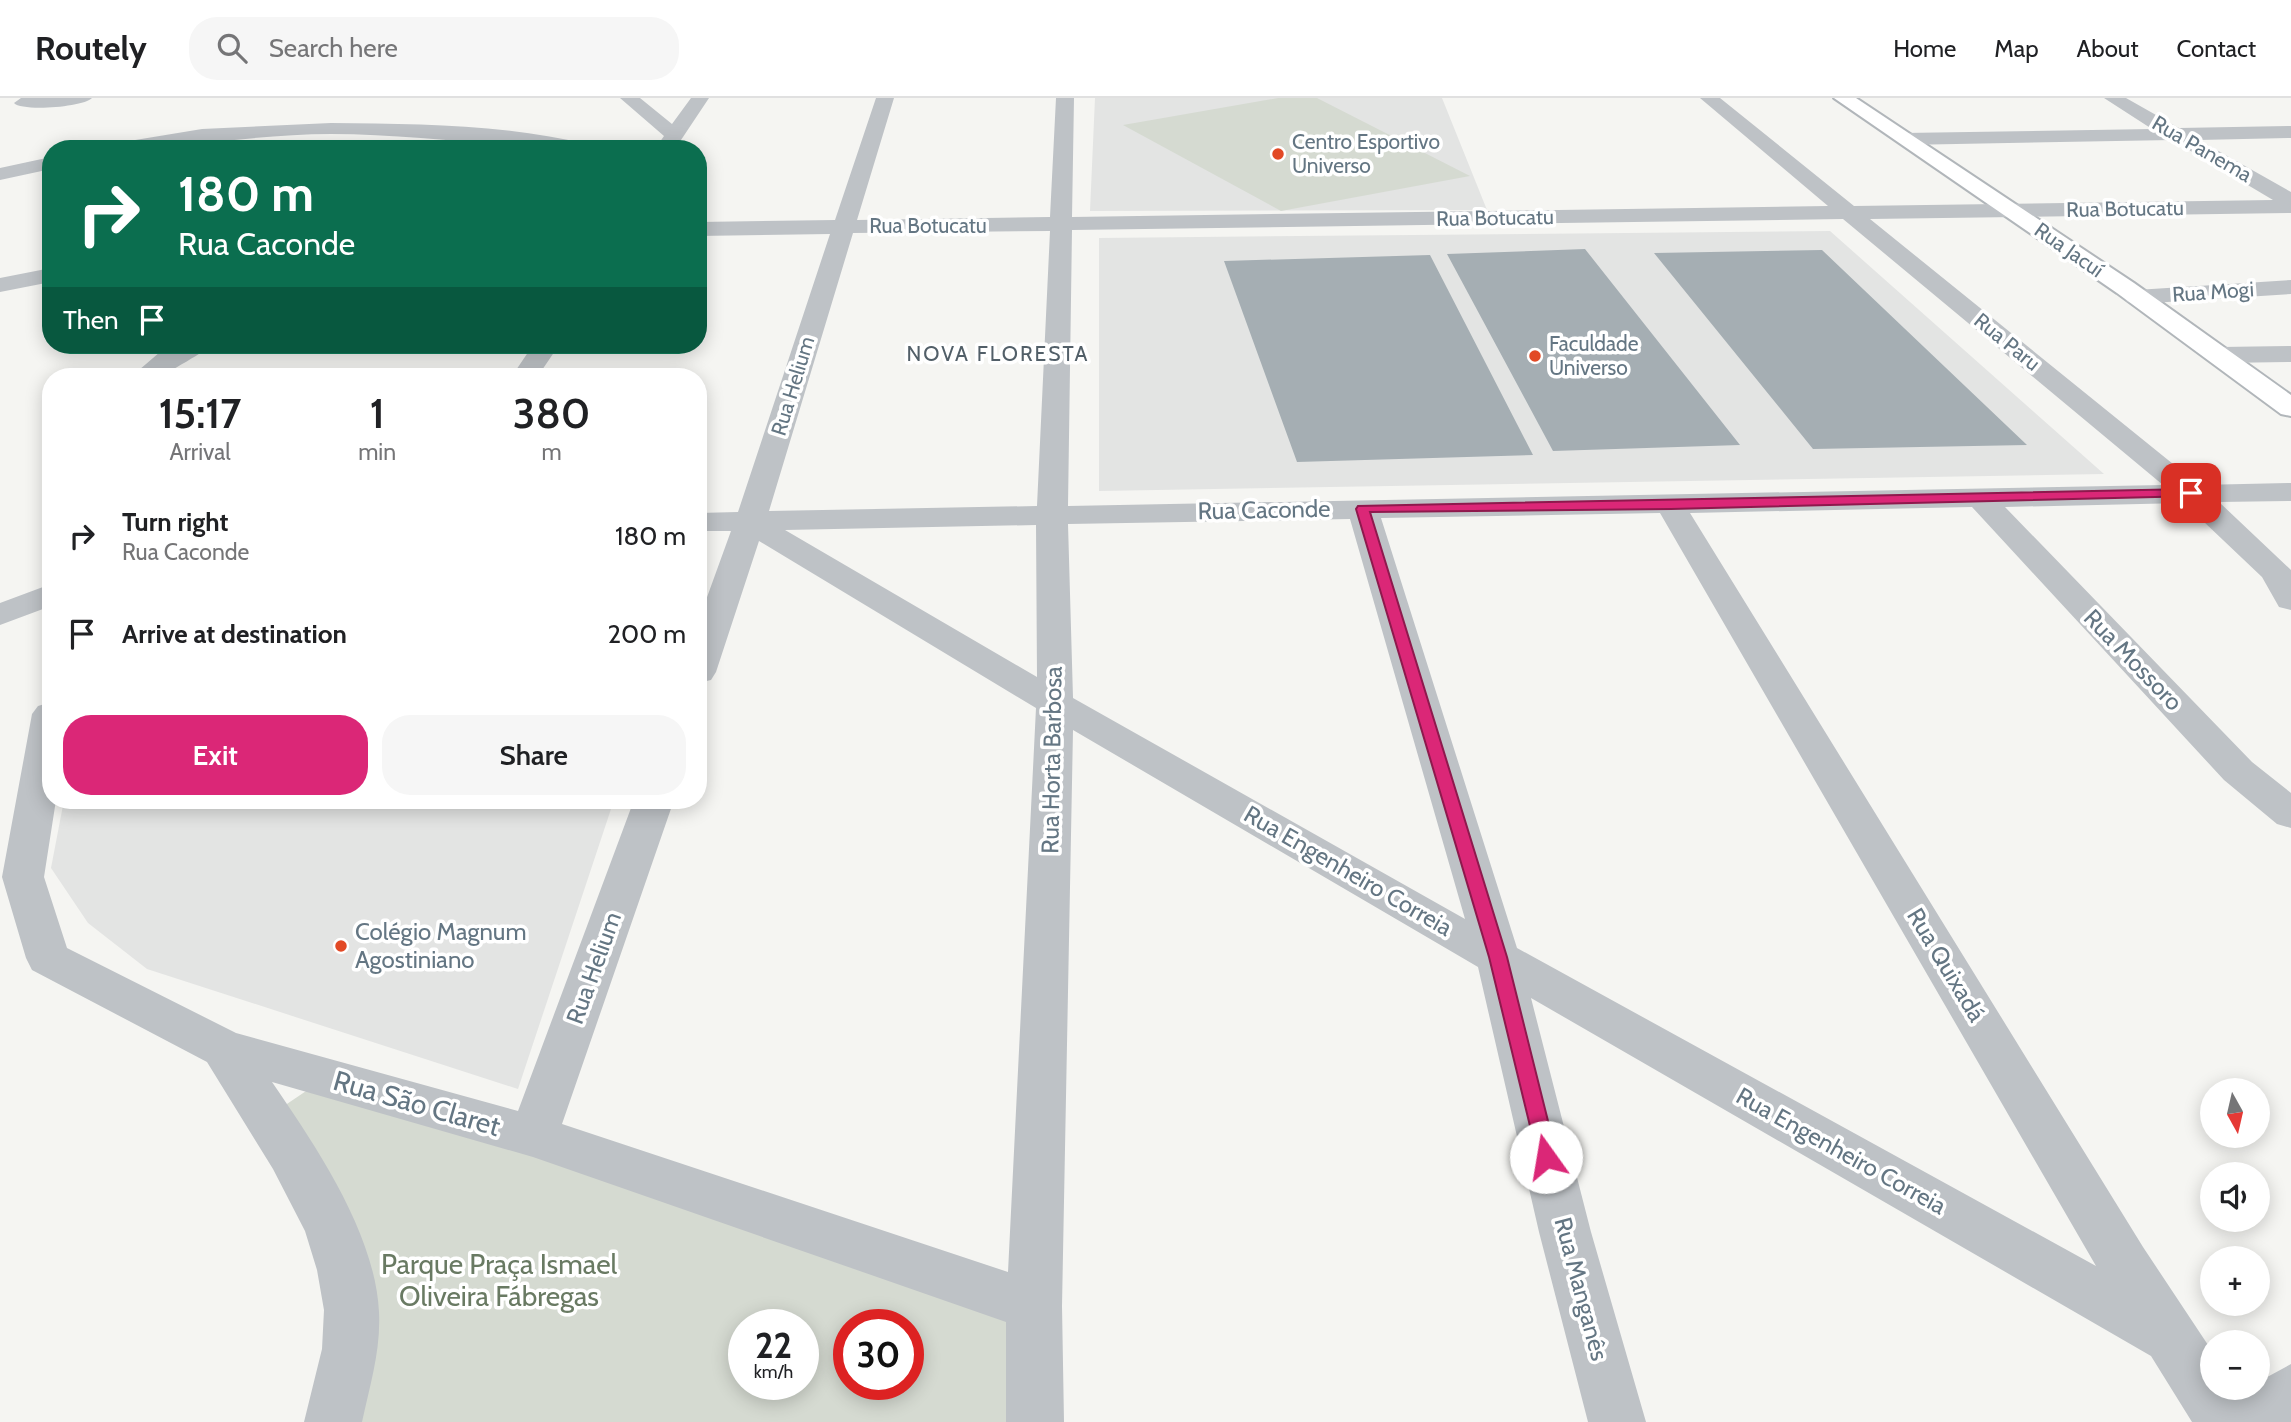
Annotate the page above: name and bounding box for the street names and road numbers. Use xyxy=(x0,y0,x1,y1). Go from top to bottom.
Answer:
street label: Rua Panema xyxy=(2148,110,2257,187)
street label: Rua Botucatu xyxy=(2066,195,2184,222)
street label: Rua Botucatu xyxy=(1436,204,1554,231)
street label: Rua Botucatu xyxy=(869,213,987,238)
street label: Rua Jacuí xyxy=(2030,217,2109,283)
street label: Rua Mogi xyxy=(2171,276,2255,307)
street label: Rua Paru xyxy=(1969,307,2045,376)
street label: Rua Helium xyxy=(766,333,819,438)
street label: Rua Caconde xyxy=(1197,494,1331,525)
street label: Rua Mossoro xyxy=(2078,603,2189,716)
street label: Rua Horta Barbosa xyxy=(1035,666,1068,854)
street label: Rua Engenheiro Correia xyxy=(1239,799,1458,942)
street label: Rua Quixadá xyxy=(1901,903,1992,1027)
street label: Rua Helium xyxy=(560,908,627,1028)
street label: Rua São Claret xyxy=(330,1063,504,1143)
street label: Rua Engenheiro Correia xyxy=(1731,1081,1952,1221)
street label: Rua Manganês xyxy=(1548,1214,1615,1364)

